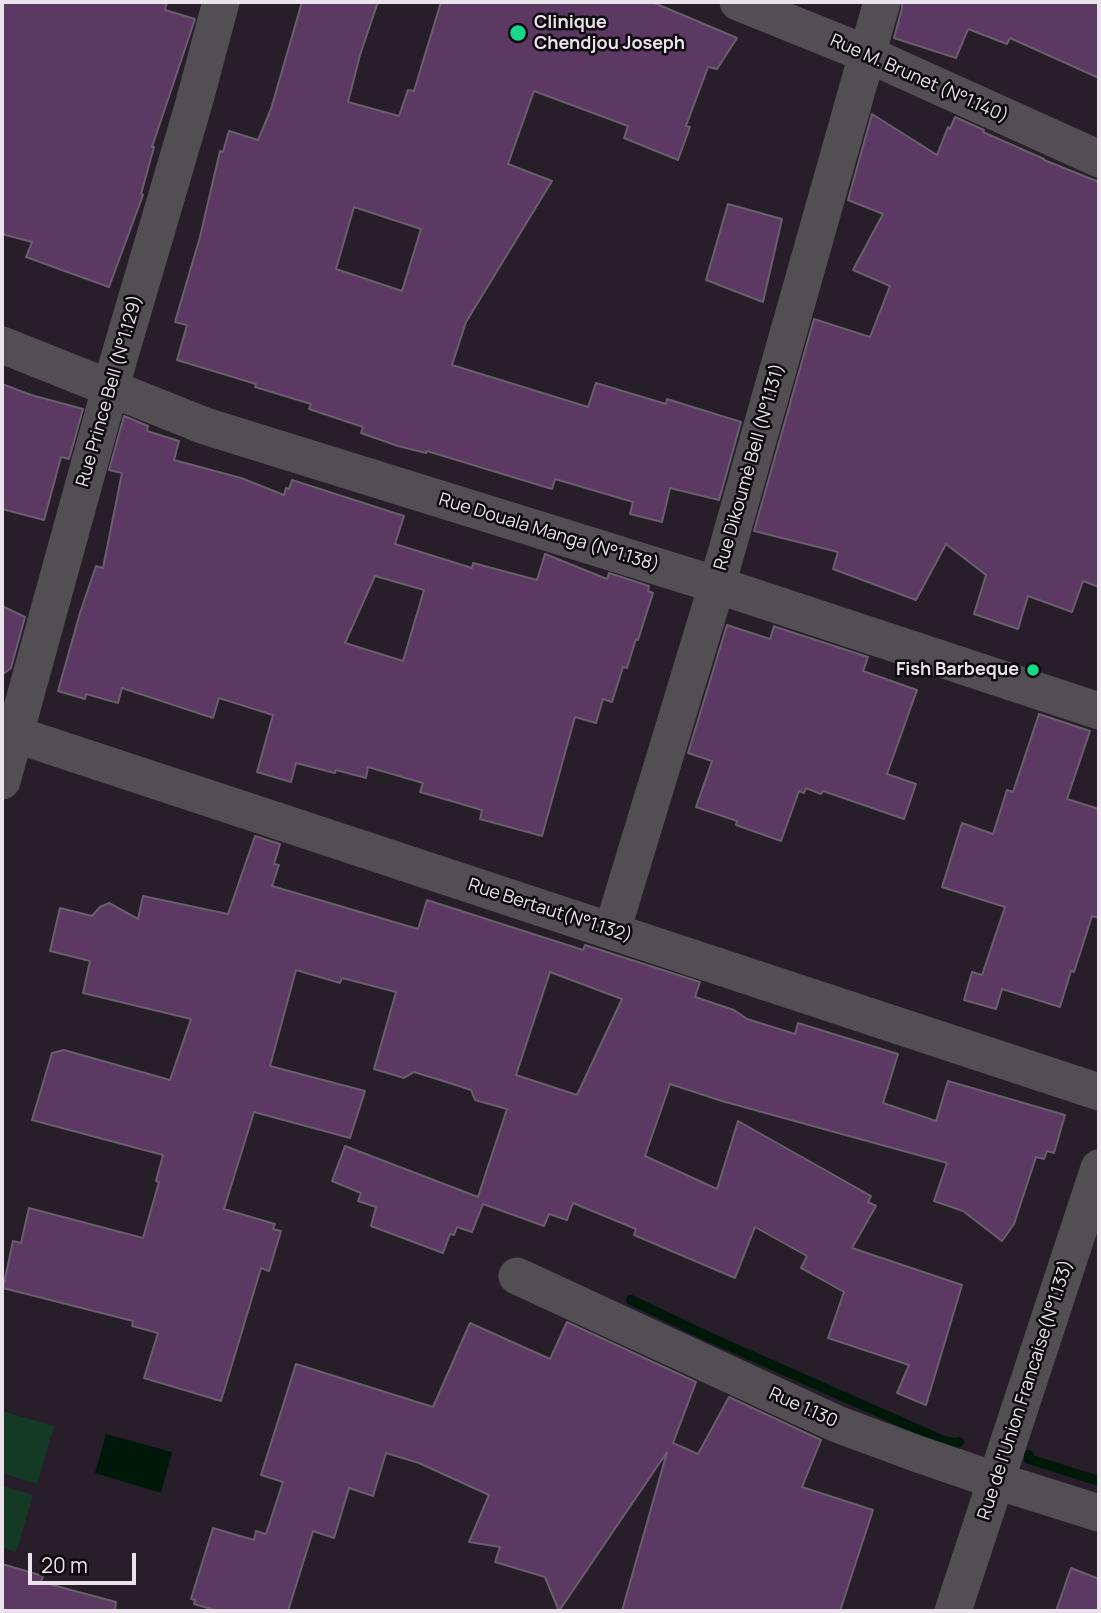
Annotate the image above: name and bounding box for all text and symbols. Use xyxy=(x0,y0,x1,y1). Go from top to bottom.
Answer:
place label: Clinique Chendjou Joseph xyxy=(534,12,685,54)
marker: Clinique Chendjou Joseph xyxy=(508,23,528,43)
street label: Rue M. Brunet (N°1.140) xyxy=(827,30,1011,128)
street label: Rue Prince Bell (N°1.129) xyxy=(72,293,148,489)
street label: Rue Dikoumè Bell (N°1.131) xyxy=(710,361,790,573)
street label: Rue Douala Manga (N°1.138) xyxy=(436,489,662,577)
place label: Fish Barbeque xyxy=(896,659,1019,681)
marker: Fish Barbeque xyxy=(1025,662,1041,678)
street label: Rue Bertaut(N°1.132) xyxy=(465,874,635,948)
street label: Rue de l'Union Francaise(N°1.133) xyxy=(974,1257,1078,1523)
street label: Rue 1.130 xyxy=(765,1383,841,1433)
scale bar xyxy=(32,1540,140,1584)
text: 20 m xyxy=(41,1551,88,1579)

